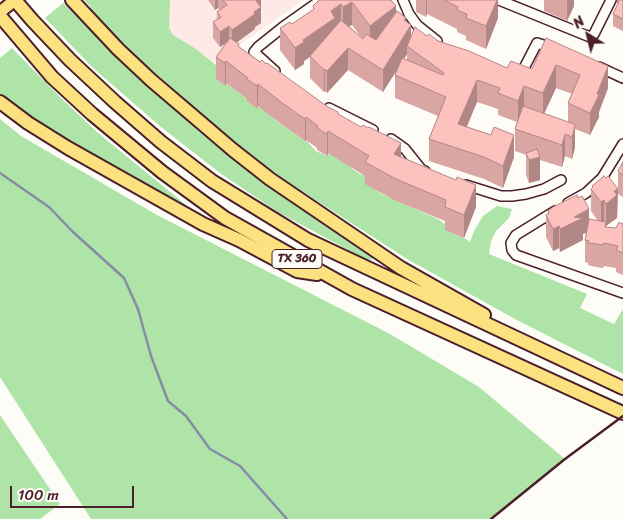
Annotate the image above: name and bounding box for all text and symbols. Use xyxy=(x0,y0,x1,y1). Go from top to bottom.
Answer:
north arrow xyxy=(563,10,613,60)
text: N xyxy=(568,10,590,35)
road number: TX 360 xyxy=(272,250,322,268)
scale bar xyxy=(12,476,136,508)
text: 100 m xyxy=(18,482,59,508)

